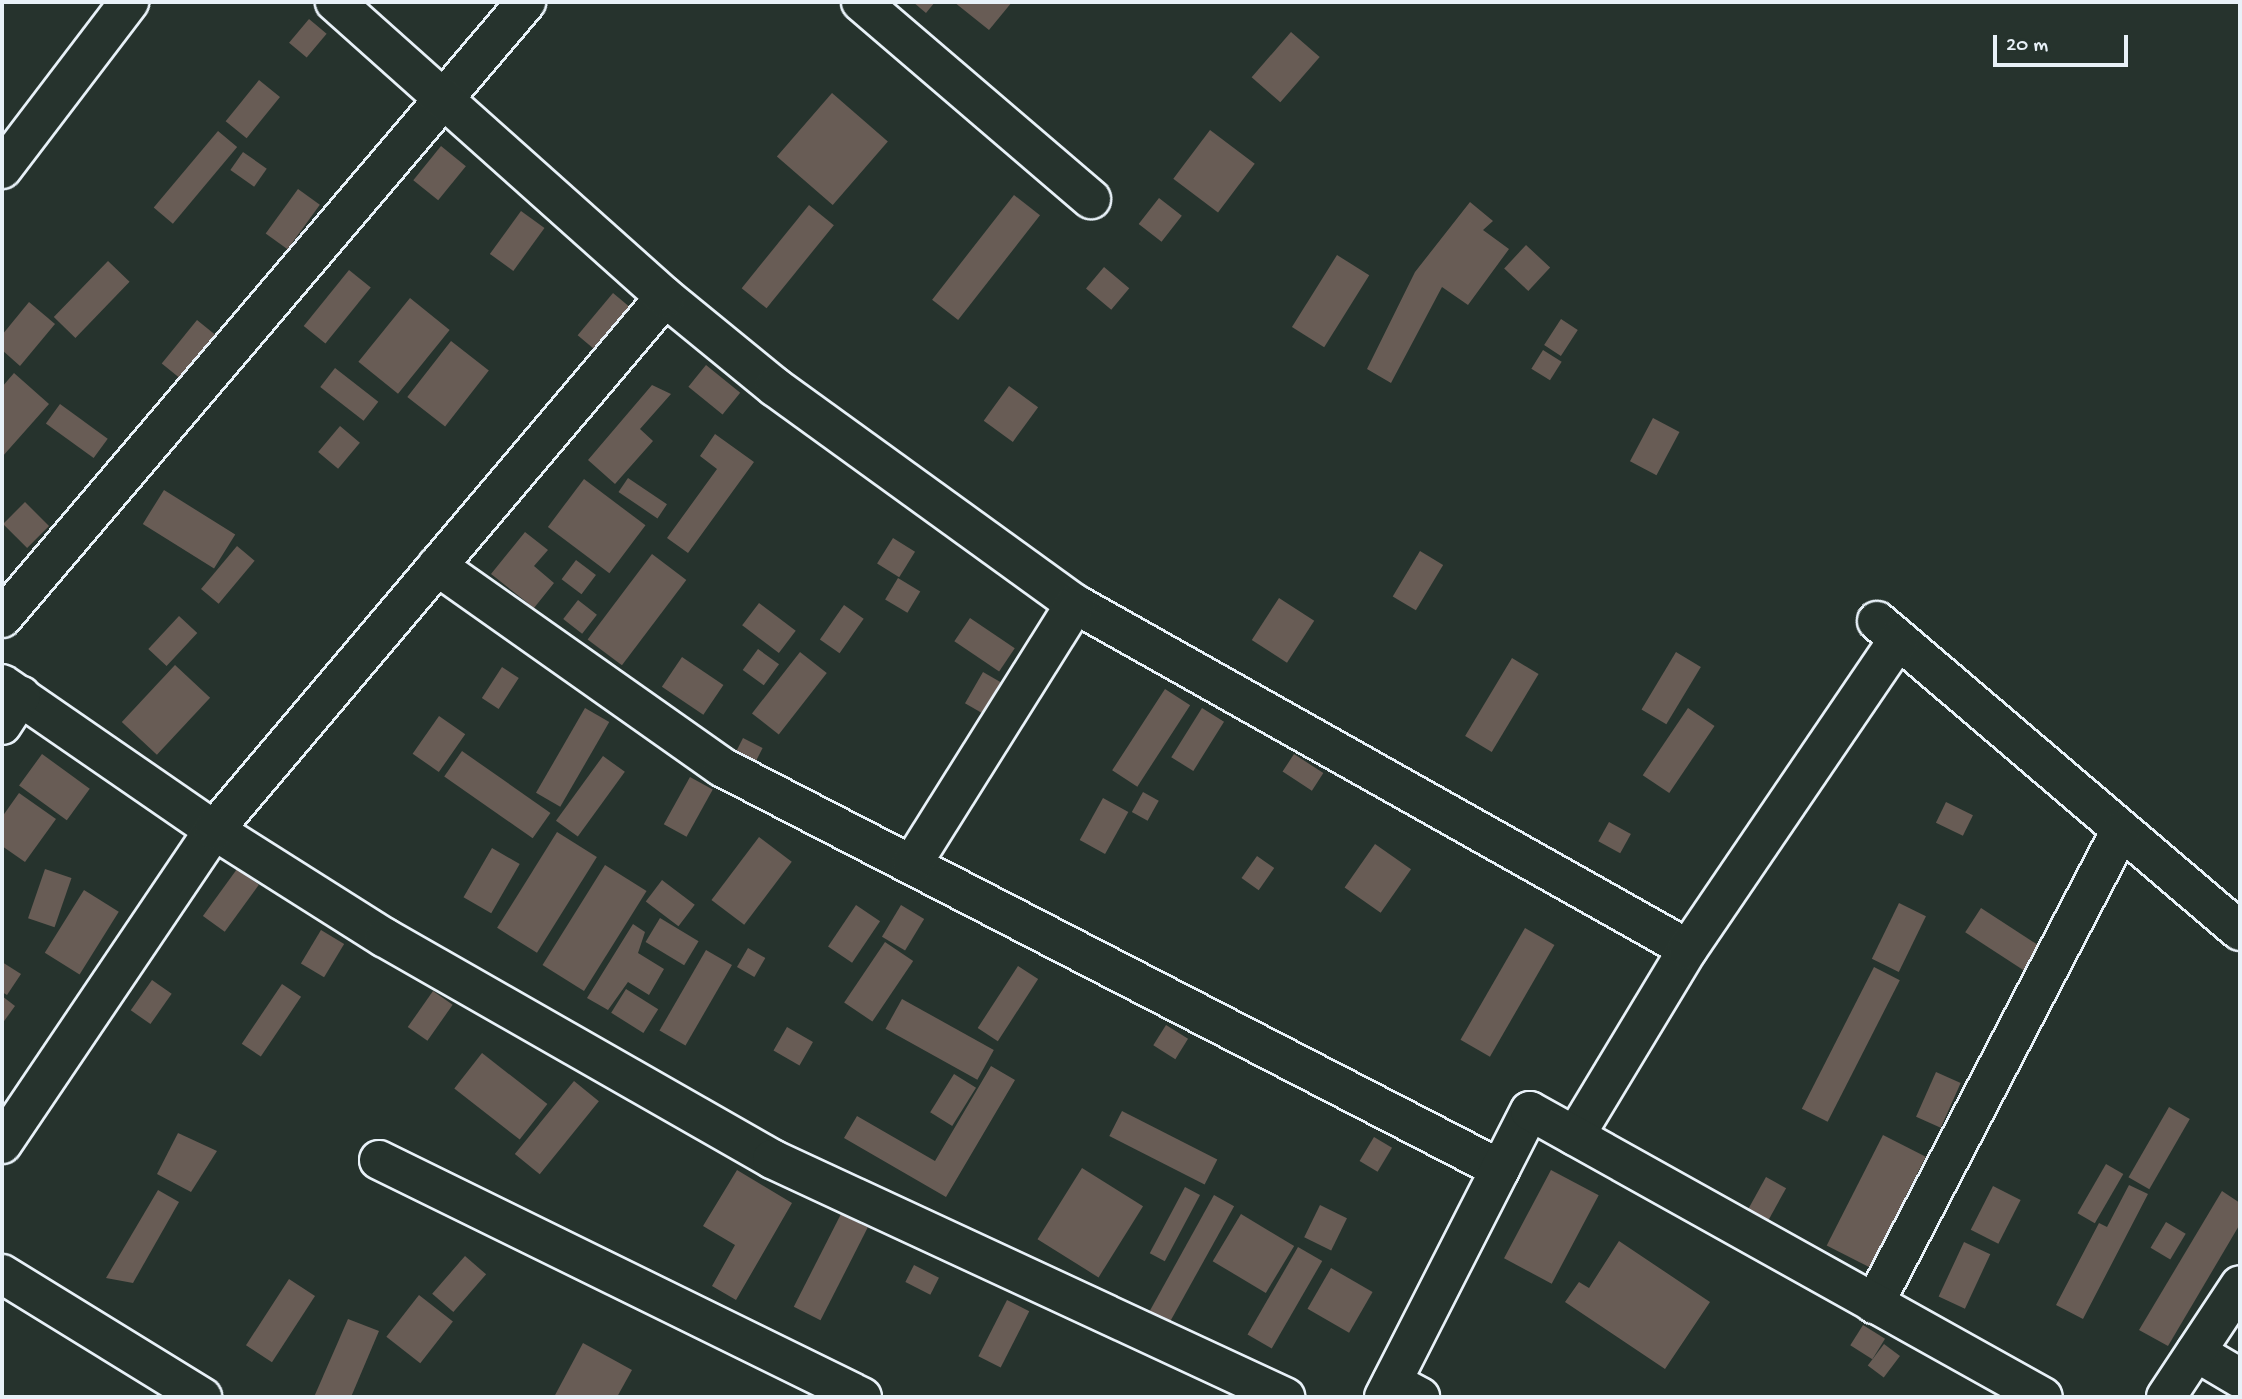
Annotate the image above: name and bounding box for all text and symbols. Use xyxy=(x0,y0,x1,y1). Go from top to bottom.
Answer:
scale bar xyxy=(1997,21,2132,65)
text: 20 m xyxy=(2006,34,2048,59)

